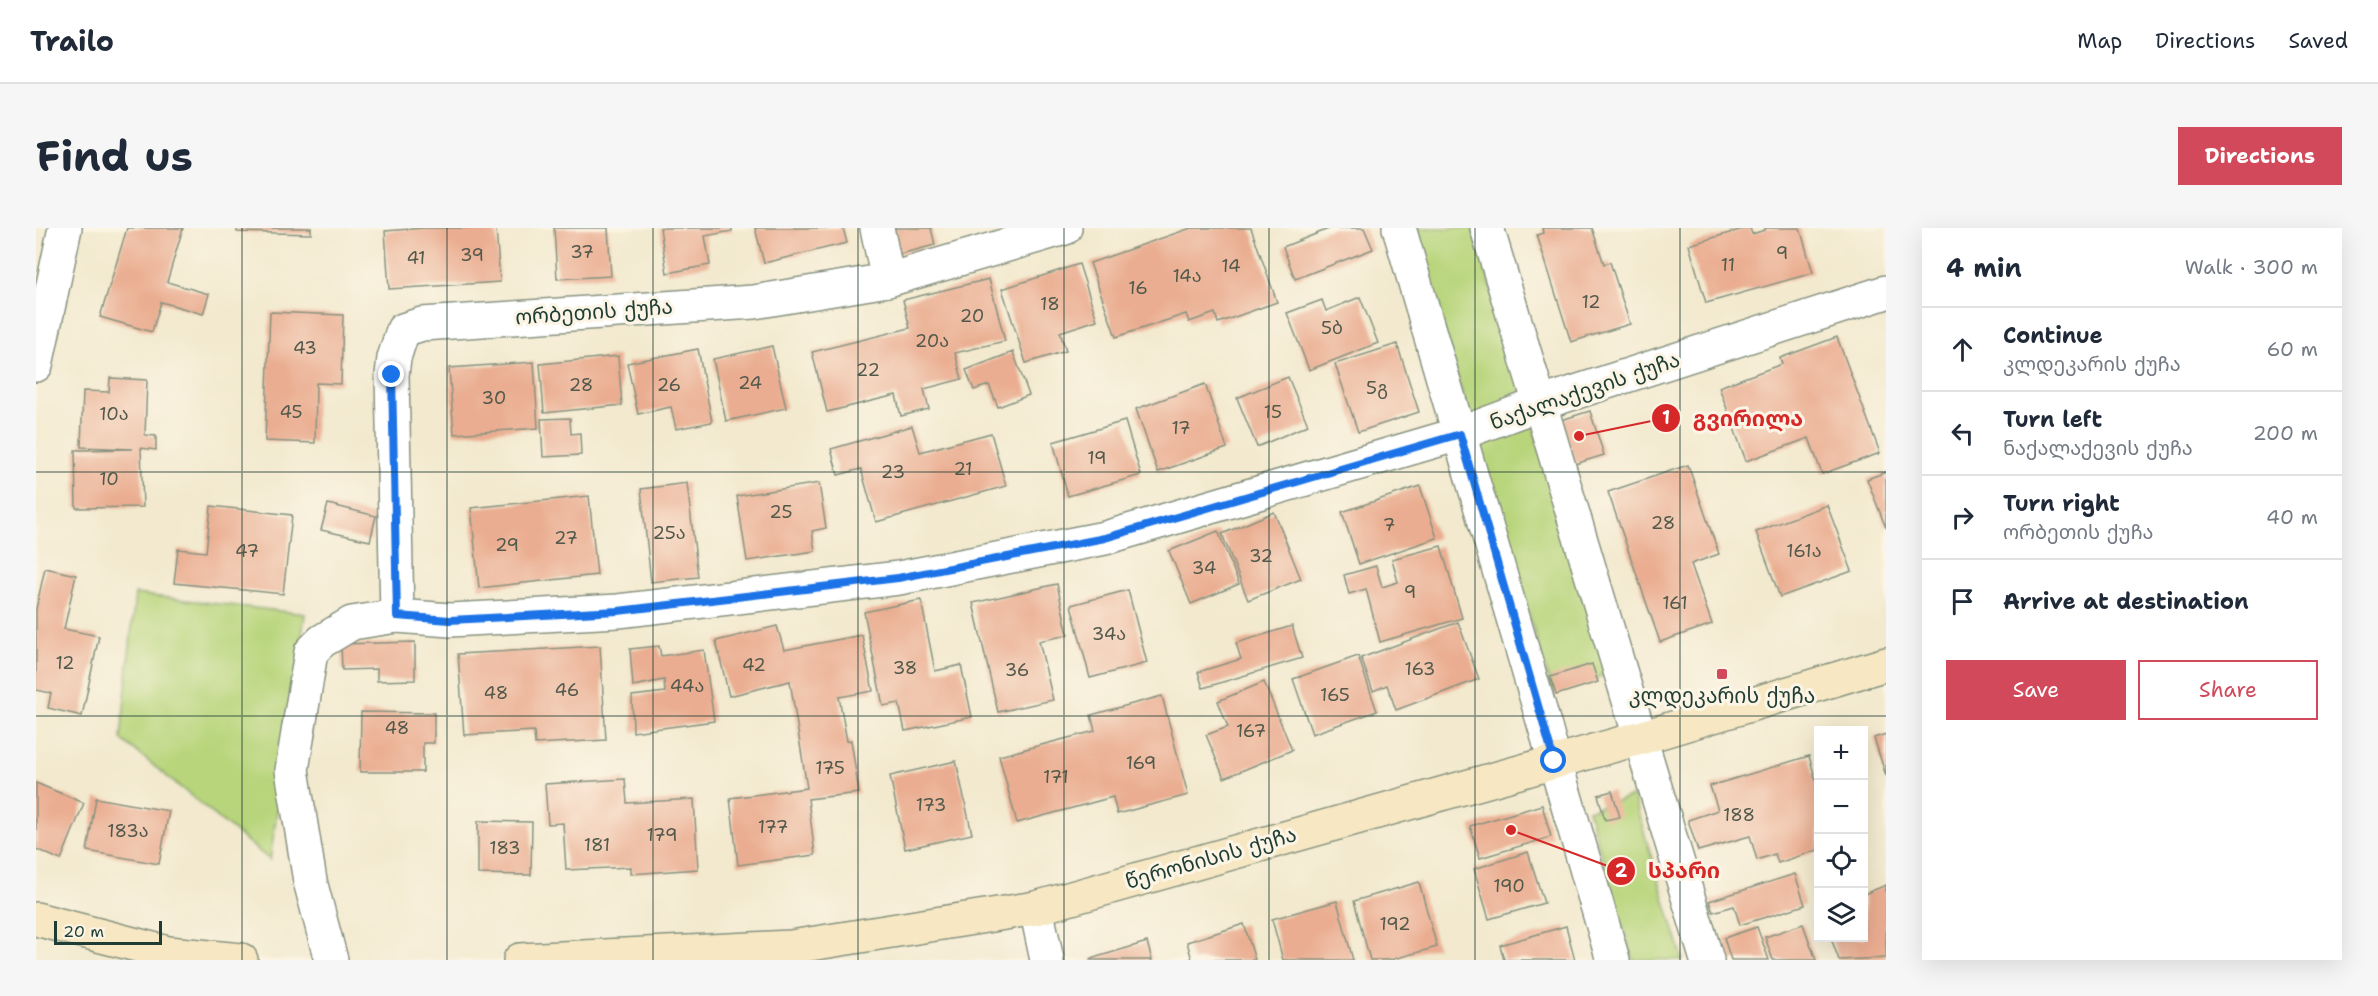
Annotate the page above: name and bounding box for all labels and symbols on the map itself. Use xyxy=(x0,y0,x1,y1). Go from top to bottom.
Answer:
house number: 37 xyxy=(570,240,594,264)
house number: 9 xyxy=(1776,241,1788,265)
house number: 39 xyxy=(460,243,484,267)
house number: 41 xyxy=(406,246,426,270)
house number: 11 xyxy=(1721,253,1735,277)
house number: 14 xyxy=(1221,254,1241,278)
house number: 14ა xyxy=(1172,264,1202,288)
house number: 16 xyxy=(1128,276,1148,300)
house number: 12 xyxy=(1581,290,1601,314)
house number: 18 xyxy=(1040,292,1060,316)
street label: ორბეთის ქუჩა xyxy=(514,293,674,331)
house number: 20 xyxy=(960,304,984,328)
house number: 5ბ xyxy=(1321,316,1343,340)
house number: 20ა xyxy=(915,329,949,353)
house number: 43 xyxy=(293,336,317,360)
street label: ნაქალაქევის ქუჩა xyxy=(1486,345,1684,437)
house number: 22 xyxy=(856,358,880,382)
route end xyxy=(378,361,404,387)
house number: 24 xyxy=(738,371,762,395)
house number: 28 xyxy=(569,373,593,397)
house number: 26 xyxy=(657,373,681,397)
house number: 5გ xyxy=(1366,376,1388,400)
house number: 30 xyxy=(482,386,506,410)
callout: გვირილა xyxy=(1651,398,1816,438)
house number: 45 xyxy=(279,400,303,424)
house number: 15 xyxy=(1264,400,1282,424)
house number: 10ა xyxy=(99,402,129,426)
text: გვირილა xyxy=(1693,404,1803,433)
text: 1 xyxy=(1662,406,1670,430)
house number: 17 xyxy=(1171,416,1191,440)
house number: 19 xyxy=(1087,446,1107,470)
house number: 21 xyxy=(953,457,973,481)
house number: 23 xyxy=(881,460,905,484)
house number: 10 xyxy=(99,467,119,491)
house number: 25 xyxy=(769,500,793,524)
house number: 28 xyxy=(1651,511,1675,535)
house number: 7 xyxy=(1383,513,1395,537)
house number: 25ა xyxy=(652,521,686,545)
house number: 27 xyxy=(554,526,578,550)
house number: 29 xyxy=(495,533,519,557)
house number: 47 xyxy=(235,539,259,563)
house number: 161ა xyxy=(1786,539,1822,563)
house number: 32 xyxy=(1249,544,1273,568)
house number: 34 xyxy=(1192,556,1216,580)
house number: 9 xyxy=(1404,580,1416,604)
house number: 161 xyxy=(1662,591,1688,615)
house number: 34ა xyxy=(1092,622,1126,646)
house number: 12 xyxy=(55,651,75,675)
house number: 42 xyxy=(742,653,766,677)
house number: 38 xyxy=(893,656,917,680)
house number: 163 xyxy=(1405,657,1435,681)
house number: 36 xyxy=(1005,658,1029,682)
marker: კლდეკარის ქუჩა xyxy=(1715,667,1729,681)
house number: 44ა xyxy=(670,674,704,698)
house number: 46 xyxy=(555,678,579,702)
house number: 48 xyxy=(484,681,508,705)
place label: კლდეკარის ქუჩა xyxy=(1629,682,1815,710)
house number: 165 xyxy=(1320,683,1350,707)
house number: 48 xyxy=(385,716,409,740)
house number: 167 xyxy=(1236,719,1266,743)
route start xyxy=(1540,747,1566,773)
house number: 169 xyxy=(1126,751,1156,775)
house number: 175 xyxy=(815,756,845,780)
house number: 171 xyxy=(1043,765,1069,789)
house number: 173 xyxy=(916,793,946,817)
house number: 188 xyxy=(1723,803,1755,827)
house number: 177 xyxy=(758,815,788,839)
house number: 183ა xyxy=(107,819,149,843)
street label: წერონისის ქუჩა xyxy=(1122,820,1300,896)
house number: 179 xyxy=(646,823,678,847)
house number: 181 xyxy=(584,833,610,857)
house number: 183 xyxy=(489,836,521,860)
callout: სპარი xyxy=(1606,851,1732,891)
text: სპარი xyxy=(1648,856,1720,885)
text: 2 xyxy=(1615,859,1628,883)
house number: 190 xyxy=(1493,874,1525,898)
house number: 192 xyxy=(1379,912,1411,936)
scale bar xyxy=(54,918,162,946)

